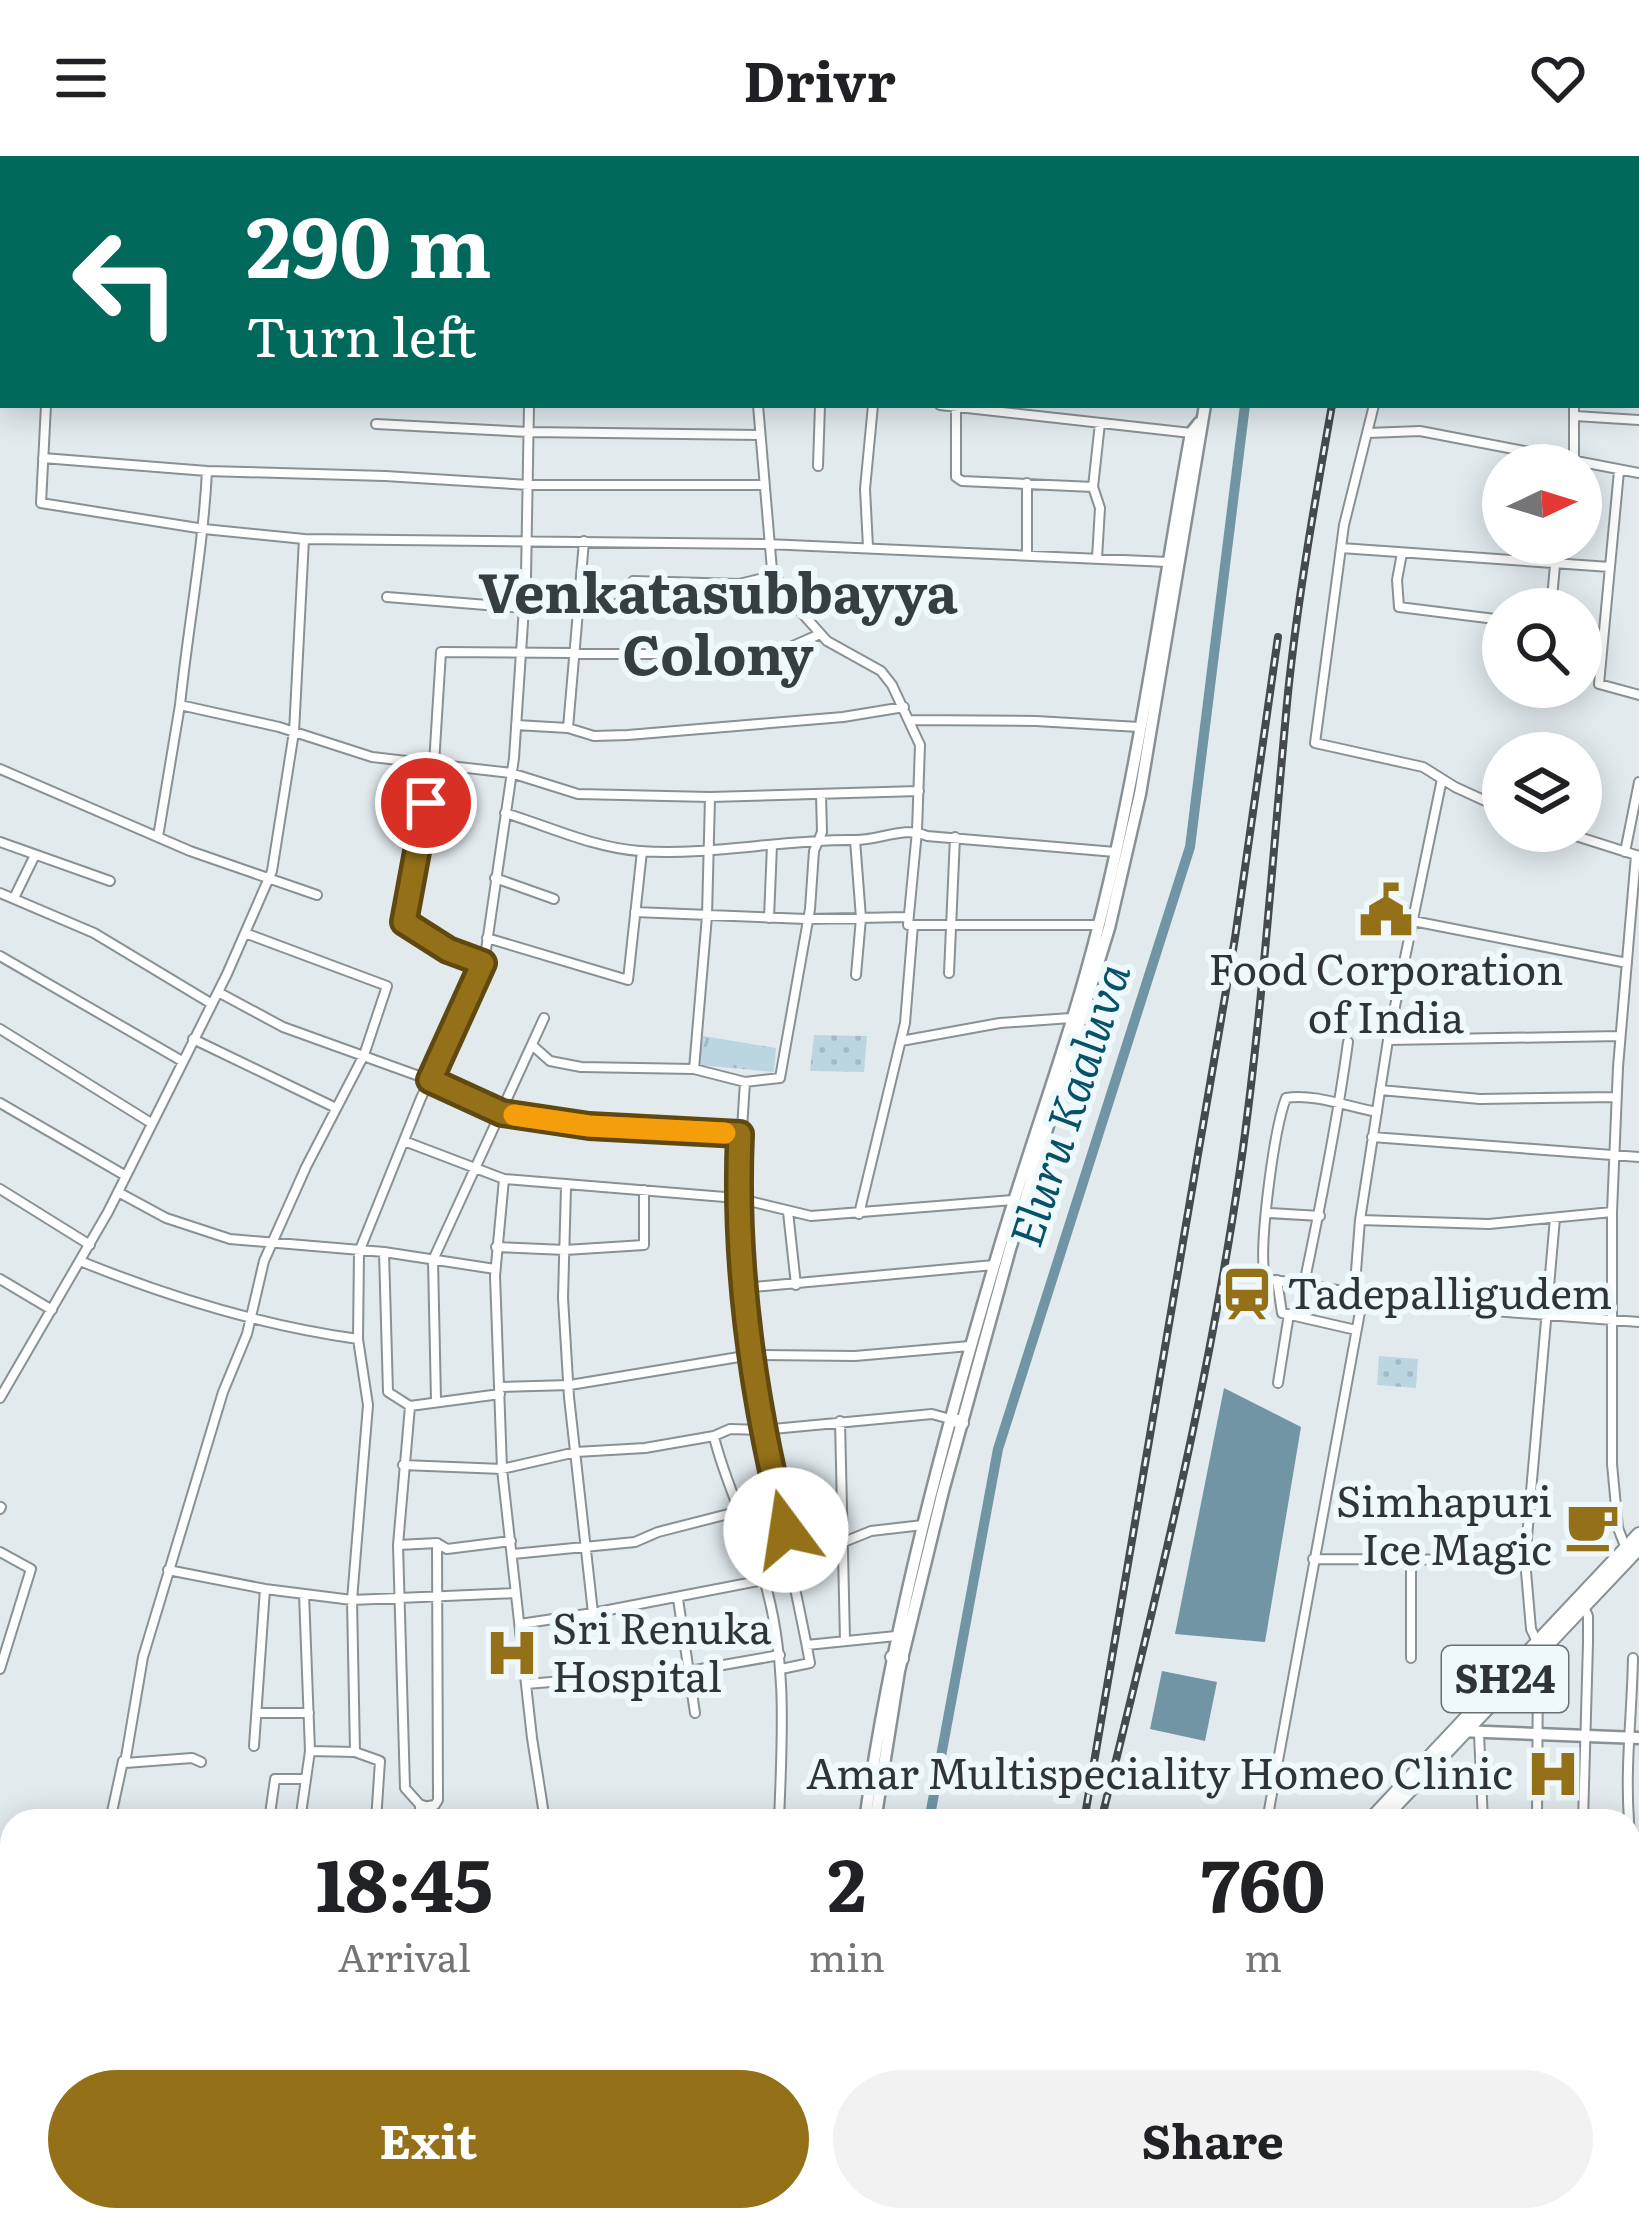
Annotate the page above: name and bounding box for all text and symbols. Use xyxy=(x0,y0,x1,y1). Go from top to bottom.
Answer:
text: Drivr xyxy=(743,38,896,119)
icon: menu xyxy=(48,45,114,111)
icon: heart xyxy=(1525,45,1591,111)
text: 290 m xyxy=(246,179,492,304)
icon: left xyxy=(48,204,204,360)
text: Turn left xyxy=(246,293,477,374)
north arrow xyxy=(1482,444,1602,564)
map controls xyxy=(1482,444,1602,852)
district label: Venkatasubbayya Colony xyxy=(478,549,958,692)
button: search xyxy=(1482,588,1602,708)
button: layers xyxy=(1482,732,1602,852)
pin xyxy=(375,752,477,854)
icon: arrive xyxy=(393,770,459,836)
public building icon: Food Corporation of India xyxy=(1357,881,1415,939)
place label: Food Corporation of India xyxy=(1208,936,1564,1046)
water label: Eluru Kaaluva xyxy=(989,953,1144,1254)
place label: Tadepalligudem xyxy=(1287,1260,1612,1322)
station icon: Tadepalligudem xyxy=(1218,1265,1276,1323)
position arrow xyxy=(723,1467,849,1593)
place label: Simhapuri Ice Magic xyxy=(1336,1468,1552,1578)
cafe icon: Simhapuri Ice Magic xyxy=(1563,1497,1621,1555)
place label: Sri Renuka Hospital xyxy=(552,1595,772,1705)
hospital icon: Sri Renuka Hospital xyxy=(483,1624,541,1682)
road number: SH24 xyxy=(1442,1646,1568,1712)
place label: Amar Multispeciality Homeo Clinic xyxy=(806,1740,1513,1802)
hospital icon: Amar Multispeciality Homeo Clinic xyxy=(1524,1745,1582,1803)
text: 18:45 xyxy=(316,1827,493,1934)
text: 2 xyxy=(827,1827,866,1934)
text: 760 xyxy=(1201,1827,1325,1934)
text: Arrival xyxy=(338,1926,471,1984)
text: min xyxy=(808,1926,885,1984)
text: m xyxy=(1244,1926,1282,1984)
button: Exit xyxy=(48,2070,809,2208)
button: Share xyxy=(833,2070,1593,2208)

